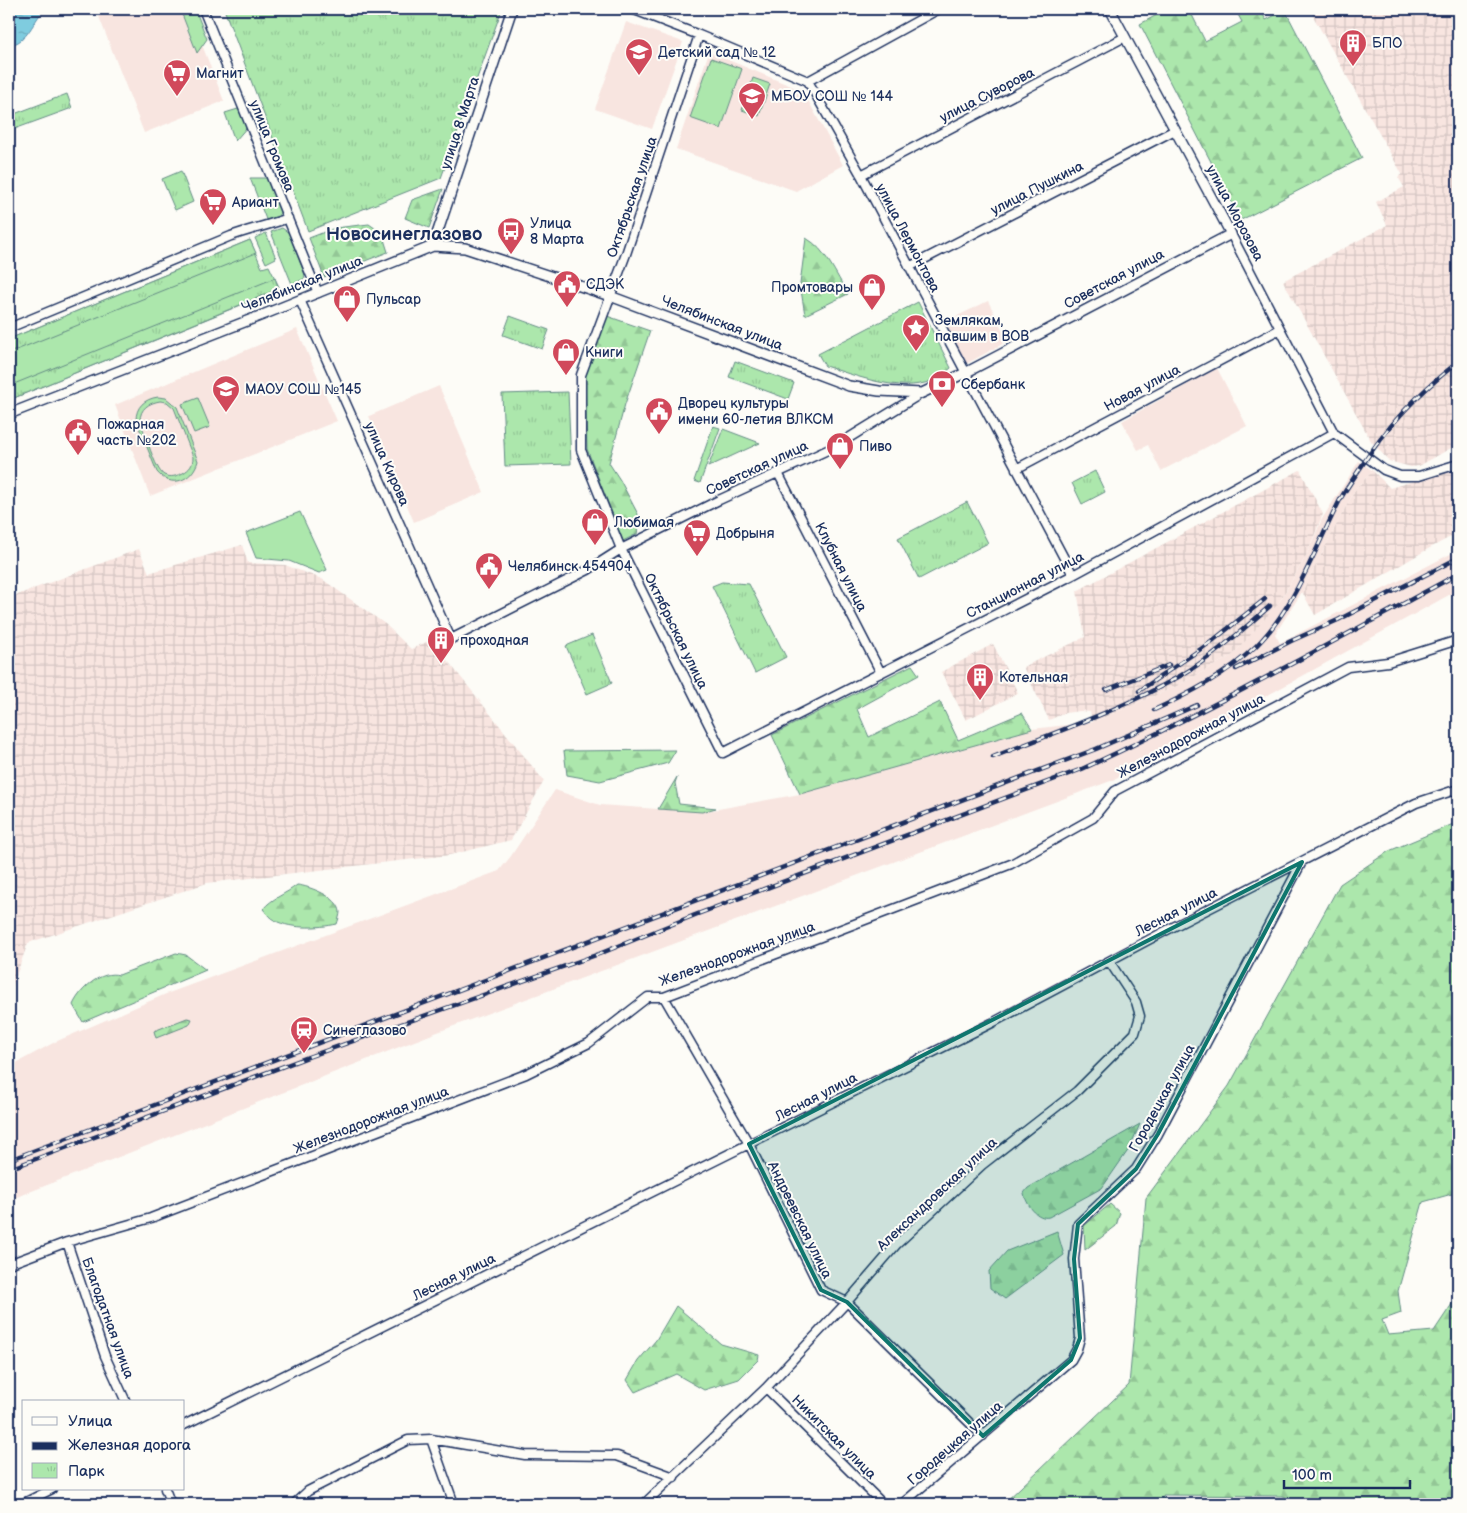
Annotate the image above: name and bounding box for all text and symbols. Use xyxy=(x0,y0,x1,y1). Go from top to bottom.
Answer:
building icon: БПО xyxy=(1338,28,1368,67)
place label: БПО xyxy=(1372,35,1402,52)
school or university icon: Детский сад № 12 xyxy=(624,37,654,76)
place label: Детский сад № 12 xyxy=(658,44,777,61)
supermarket icon: Магнит xyxy=(162,58,192,97)
street label: улица Суворова xyxy=(937,64,1038,126)
place label: Магнит xyxy=(196,65,244,82)
street label: улица 8 Марта xyxy=(437,74,483,172)
school or university icon: МБОУ СОШ № 144 xyxy=(737,81,767,120)
place label: МБОУ СОШ № 144 xyxy=(771,88,894,105)
street label: улица Громова xyxy=(246,98,298,195)
street label: Октябрьская улица xyxy=(603,134,661,260)
street label: улица Пушкина xyxy=(988,157,1087,219)
street label: улица Морозова xyxy=(1203,162,1268,265)
street label: улица Лермонтова xyxy=(872,181,944,296)
supermarket icon: Ариант xyxy=(198,187,228,226)
place label: Ариант xyxy=(231,194,279,211)
place label: Улица 8 Марта xyxy=(530,215,585,248)
bus stop icon: Улица 8 Марта xyxy=(496,216,526,255)
district label: Новосинеглазово xyxy=(326,223,482,246)
street label: Советская улица xyxy=(1061,245,1168,313)
street label: Челябинская улица xyxy=(239,252,366,316)
public building icon: СДЭК xyxy=(552,269,582,308)
shop icon: Промтовары xyxy=(857,272,887,311)
place label: СДЭК xyxy=(586,276,625,293)
place label: Промтовары xyxy=(771,279,853,296)
shop icon: Пульсар xyxy=(332,284,362,323)
place label: Пульсар xyxy=(366,291,421,308)
street label: Челябинская улица xyxy=(659,292,786,354)
place label: Землякам, павшим в ВОВ xyxy=(935,312,1029,345)
place icon: Землякам, павшим в ВОВ xyxy=(901,313,931,352)
shop icon: Книги xyxy=(551,337,581,376)
place label: Книги xyxy=(585,344,623,361)
street label: Новая улица xyxy=(1101,361,1184,415)
bank icon: Сбербанк xyxy=(927,369,957,408)
school or university icon: МАОУ СОШ №145 xyxy=(211,374,241,413)
place label: Сбербанк xyxy=(961,376,1026,393)
place label: МАОУ СОШ №145 xyxy=(245,381,362,398)
place label: Дворец культуры имени 60-летия ВЛКСМ xyxy=(678,395,834,428)
public building icon: Дворец культуры имени 60-летия ВЛКСМ xyxy=(644,396,674,435)
place label: Пожарная часть №202 xyxy=(97,416,177,449)
public building icon: Пожарная часть №202 xyxy=(63,417,93,456)
street label: улица Кирова xyxy=(361,419,413,509)
shop icon: Пиво xyxy=(825,431,855,470)
street label: Советская улица xyxy=(703,437,811,499)
place label: Пиво xyxy=(859,438,892,455)
shop icon: Любимая xyxy=(580,507,610,546)
place label: Любимая xyxy=(613,514,674,531)
supermarket icon: Добрыня xyxy=(682,518,712,557)
street label: Клубная улица xyxy=(811,520,871,615)
place label: Добрыня xyxy=(716,525,775,542)
street label: Станционная улица xyxy=(963,548,1087,622)
public building icon: Челябинск 454904 xyxy=(474,551,504,590)
place label: Челябинск 454904 xyxy=(508,558,633,575)
street label: Октябрьская улица xyxy=(641,570,712,692)
building icon: проходная xyxy=(426,625,456,664)
place label: проходная xyxy=(460,632,529,649)
building icon: Котельная xyxy=(965,662,995,701)
place label: Котельная xyxy=(999,669,1068,686)
street label: Железнодорожная улица xyxy=(1114,690,1268,782)
street label: Лесная улица xyxy=(1131,884,1221,940)
street label: Железнодорожная улица xyxy=(657,918,818,990)
station icon: Синеглазово xyxy=(289,1015,319,1054)
place label: Синеглазово xyxy=(323,1022,406,1039)
street label: Городецкая улица xyxy=(1125,1041,1199,1155)
street label: Лесная улица xyxy=(771,1069,861,1125)
street label: Железнодорожная улица xyxy=(291,1082,451,1157)
street label: Александровская улица xyxy=(873,1133,1001,1255)
street label: Андреевская улица xyxy=(764,1158,836,1282)
street label: Лесная улица xyxy=(409,1249,499,1305)
street label: Благодатная улица xyxy=(78,1255,138,1382)
street label: Никитская улица xyxy=(788,1391,880,1483)
street label: Городецкая улица xyxy=(904,1397,1006,1489)
legend xyxy=(22,1400,185,1490)
text: Улица xyxy=(68,1412,113,1431)
text: Железная дорога xyxy=(68,1436,191,1455)
scale bar xyxy=(1284,1458,1411,1490)
text: Парк xyxy=(68,1462,105,1481)
text: 100 m xyxy=(1292,1466,1332,1485)

